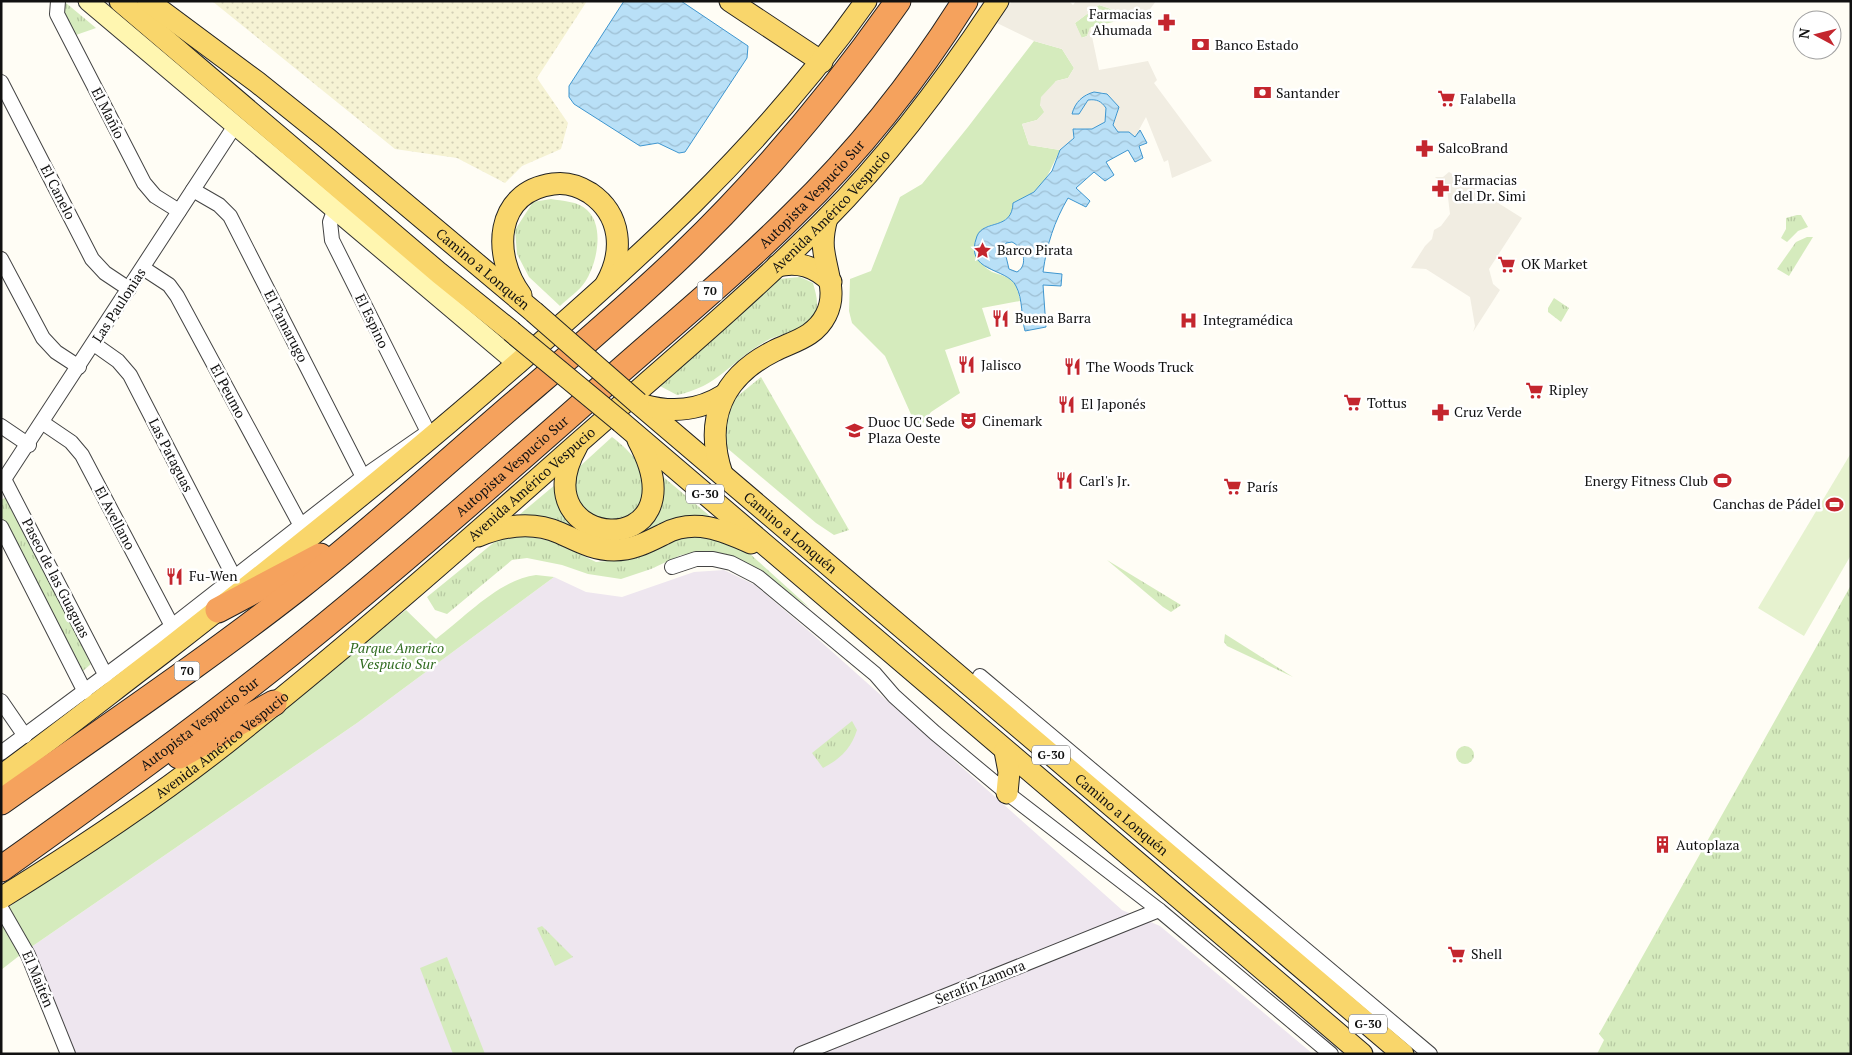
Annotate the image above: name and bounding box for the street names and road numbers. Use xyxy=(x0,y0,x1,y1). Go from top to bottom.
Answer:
street label: El Mañío xyxy=(87,84,130,142)
street label: Autopista Vespucio Sur xyxy=(754,135,869,252)
street label: Avenida Américo Vespucio xyxy=(766,145,894,276)
street label: El Canelo xyxy=(37,161,80,223)
street label: Camino a Lonquén xyxy=(432,224,535,314)
street label: Las Paulonias xyxy=(87,264,150,346)
road number: 70 xyxy=(698,282,722,300)
street label: El Tamarugo xyxy=(260,286,313,365)
street label: El Espino xyxy=(351,290,394,351)
street label: El Peumo xyxy=(206,360,251,421)
street label: Autopista Vespucio Sur xyxy=(451,411,573,520)
street label: Las Pataguas xyxy=(145,415,198,495)
street label: Avenida Américo Vespucio xyxy=(463,422,599,545)
street label: El Avellano xyxy=(91,483,140,553)
road number: G-30 xyxy=(686,484,724,504)
street label: Camino a Lonquén xyxy=(740,487,842,578)
street label: Paseo de las Guaguas xyxy=(18,515,95,641)
road number: 70 xyxy=(174,661,200,680)
street label: Autopista Vespucio Sur xyxy=(136,672,263,774)
street label: Avenida Américo Vespucio xyxy=(151,686,292,802)
road number: G-30 xyxy=(1032,746,1070,764)
street label: Camino a Lonquén xyxy=(1071,769,1173,860)
street label: El Maitén xyxy=(18,948,59,1011)
street label: Serafín Zamora xyxy=(932,955,1028,1008)
road number: G-30 xyxy=(1349,1014,1387,1034)

